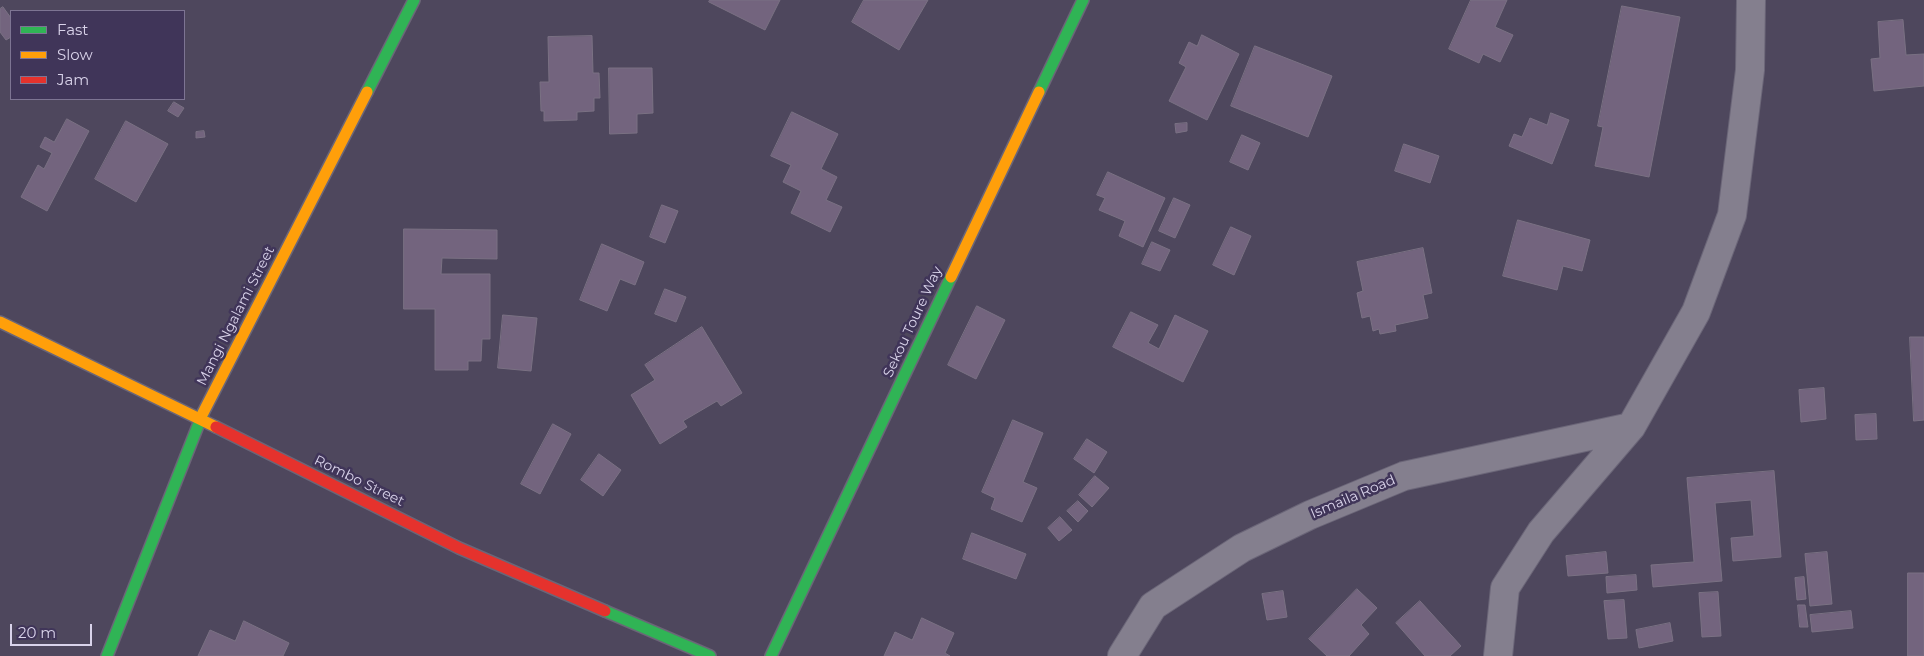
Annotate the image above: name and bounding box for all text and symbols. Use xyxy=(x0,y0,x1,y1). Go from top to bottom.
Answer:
legend xyxy=(10,10,185,100)
text: Fast xyxy=(57,20,88,39)
text: Slow xyxy=(57,45,93,64)
text: Jam xyxy=(57,70,89,89)
street label: Mangi Ngalami Street xyxy=(194,244,278,388)
street label: Sekou Toure Way xyxy=(880,264,946,380)
street label: Rombo Street xyxy=(311,452,407,510)
street label: Ismaila Road xyxy=(1308,472,1398,522)
scale bar xyxy=(12,614,95,646)
text: 20 m xyxy=(18,623,56,642)

